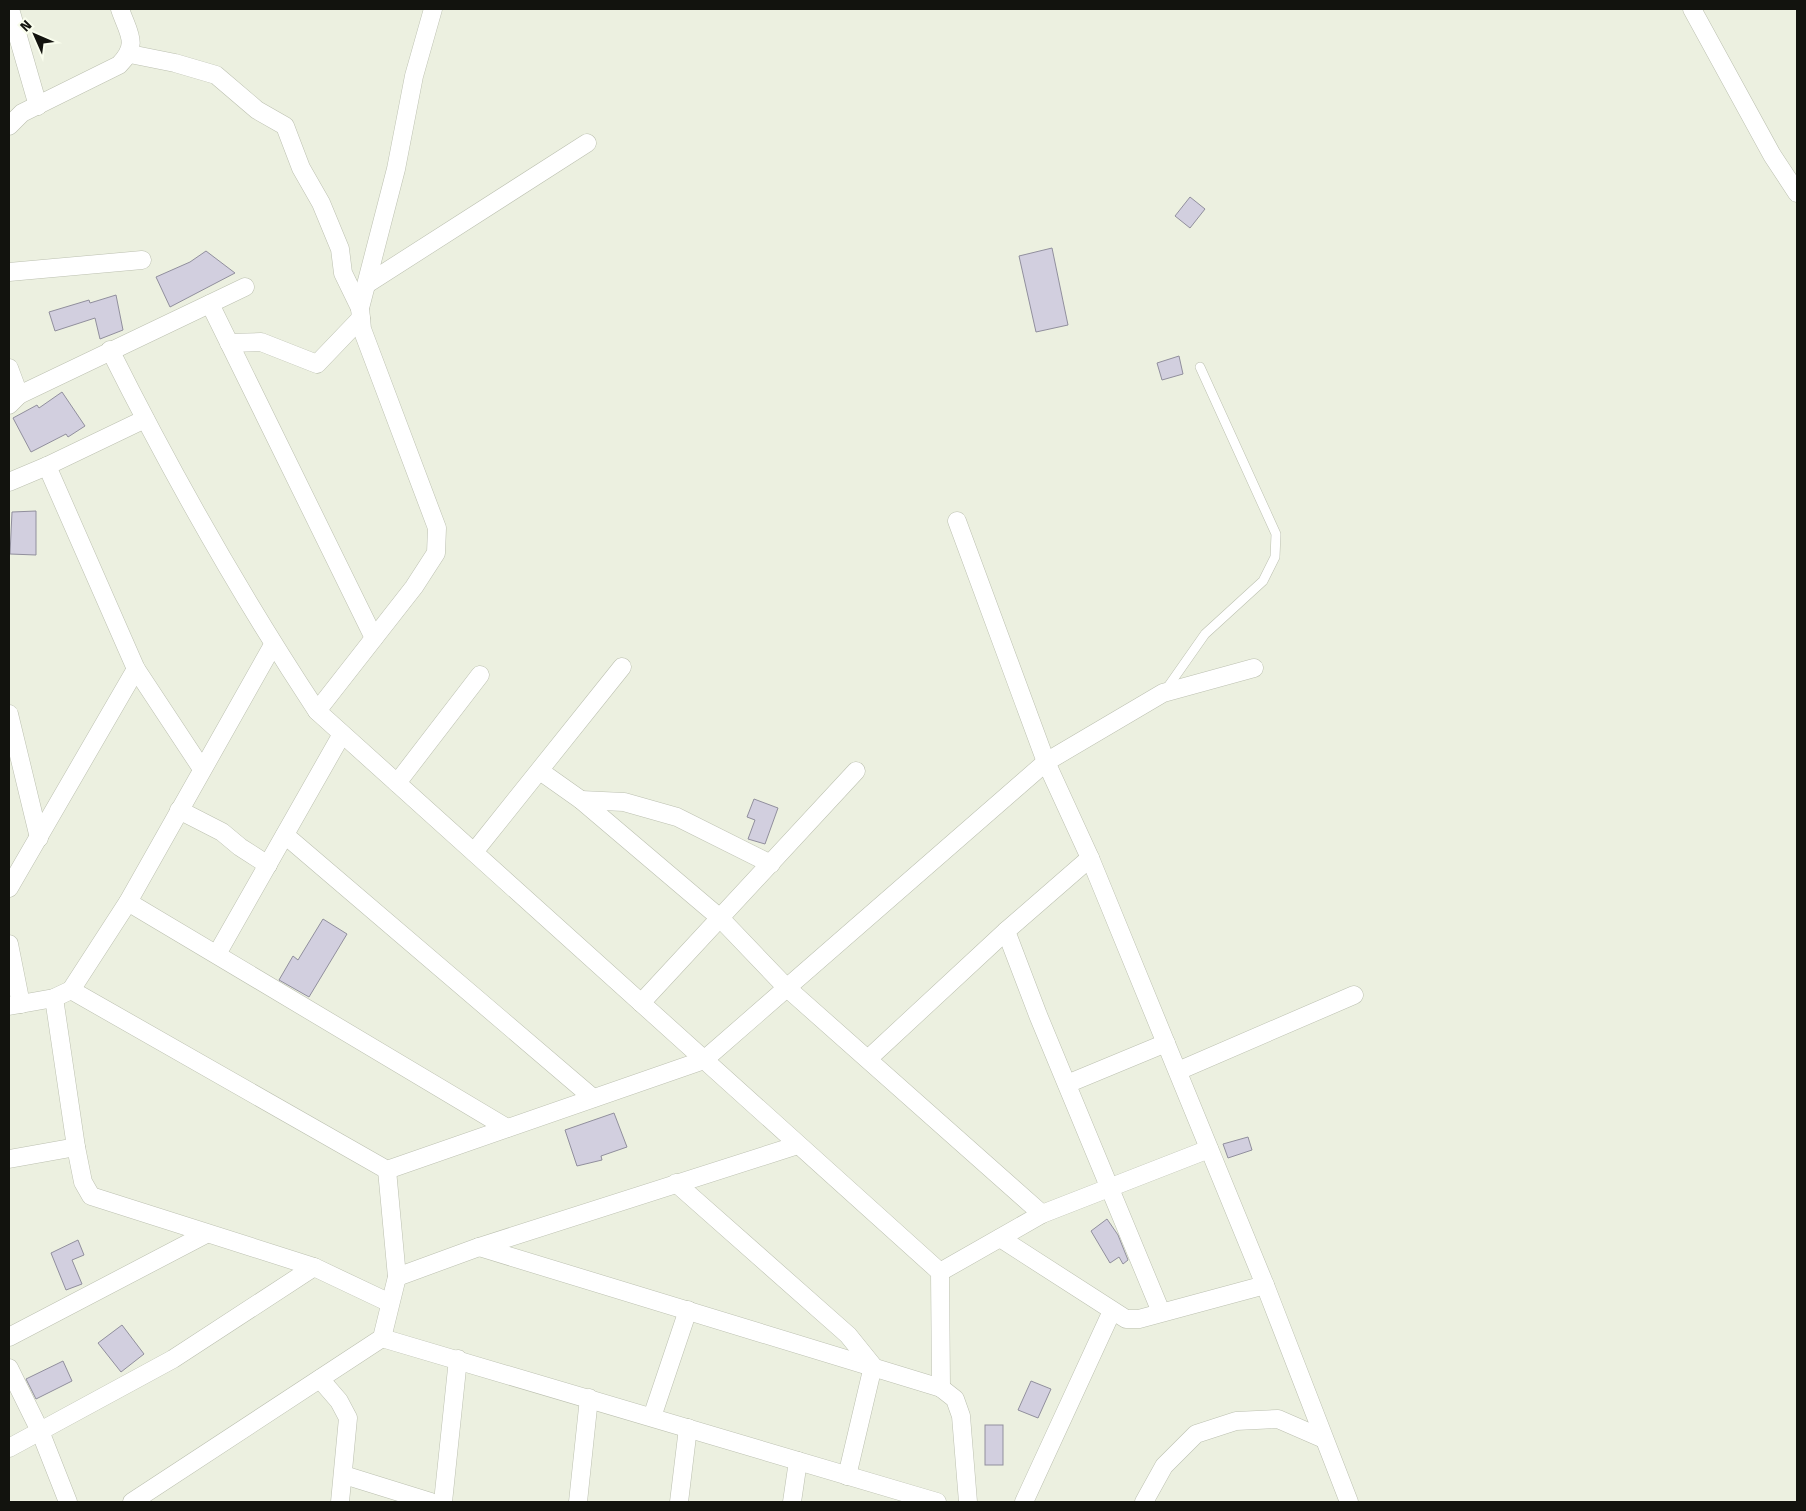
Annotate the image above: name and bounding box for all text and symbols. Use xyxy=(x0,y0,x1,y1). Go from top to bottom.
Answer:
north arrow xyxy=(10,10,60,60)
text: N xyxy=(17,17,35,35)

